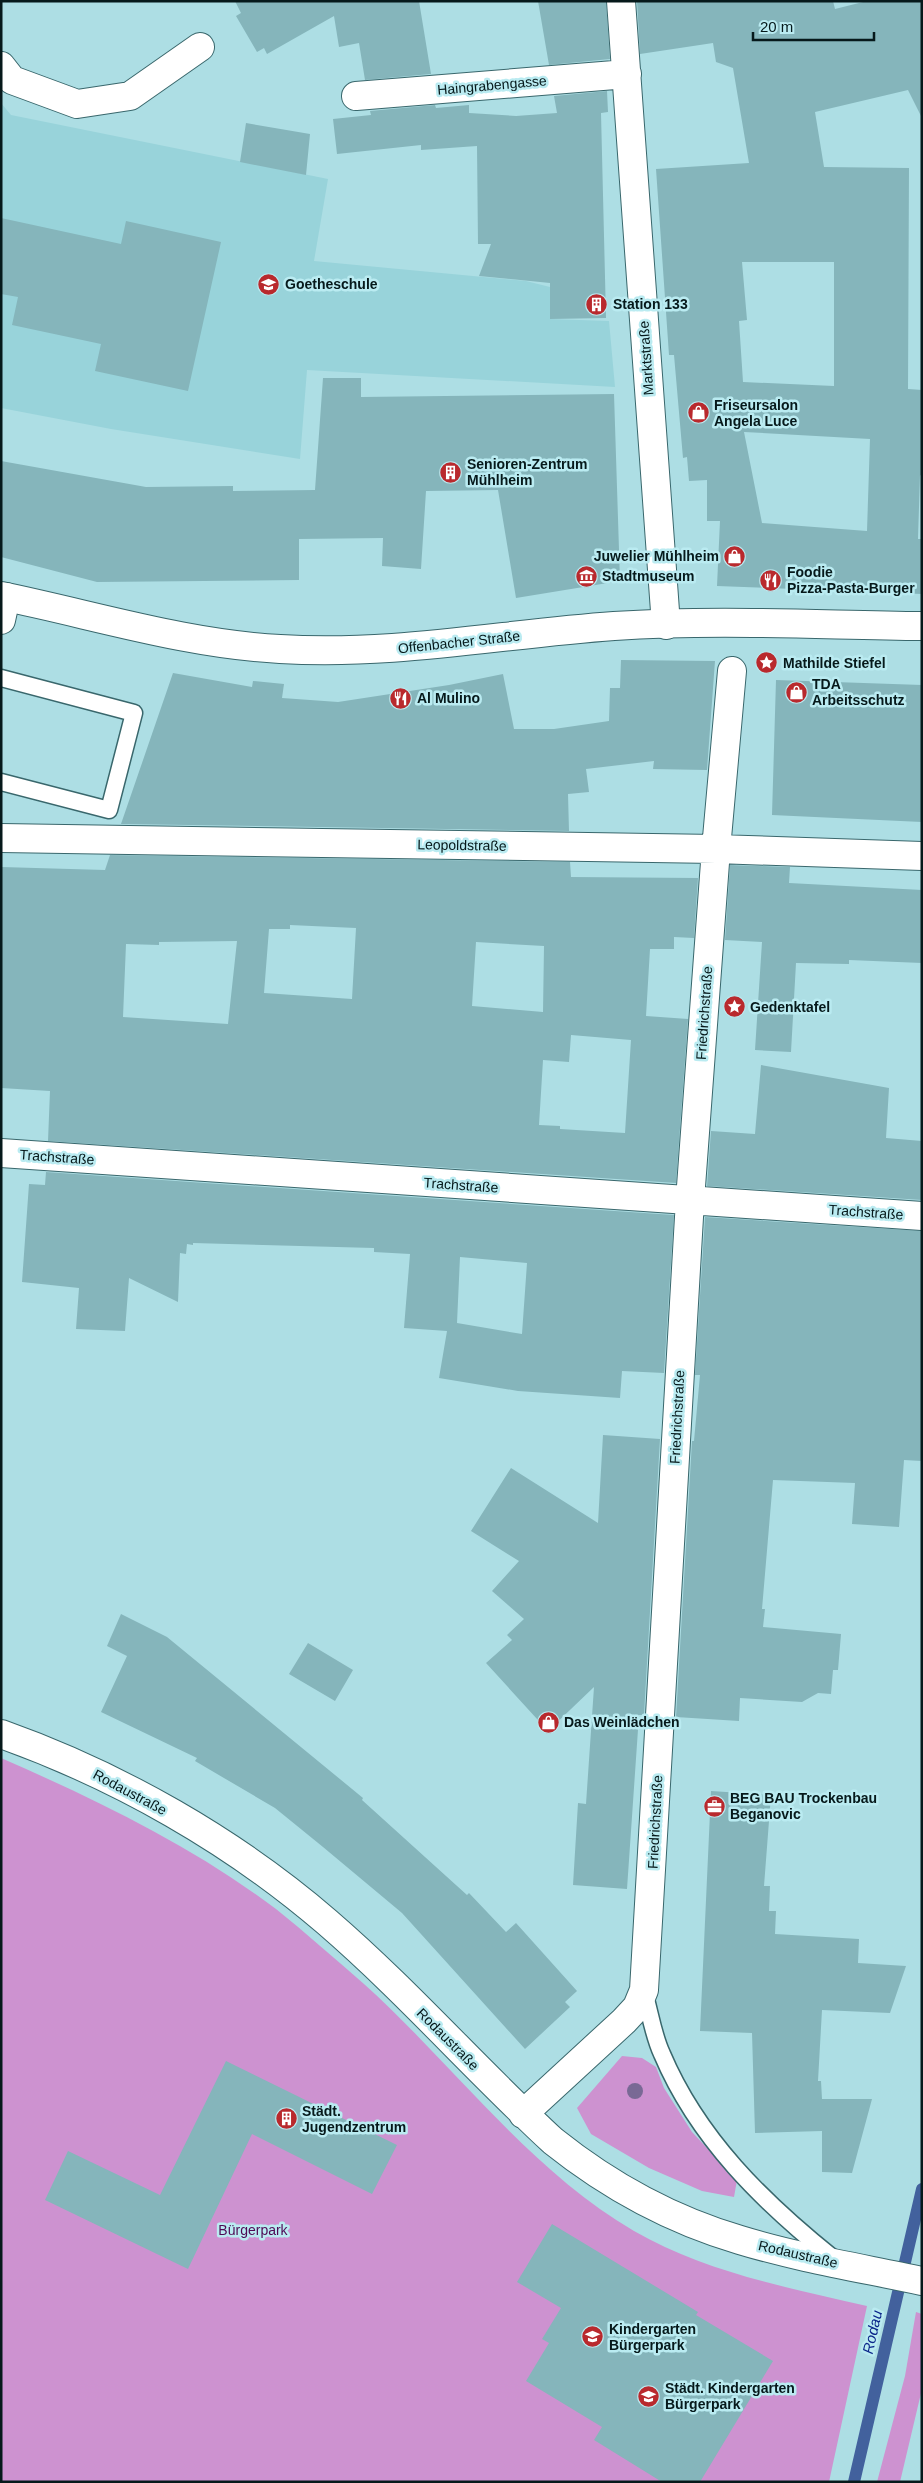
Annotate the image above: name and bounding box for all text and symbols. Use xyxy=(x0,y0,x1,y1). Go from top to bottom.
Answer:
scale bar xyxy=(753,10,874,42)
text: 20 m xyxy=(760,18,793,35)
street label: Haingrabengasse xyxy=(437,72,548,98)
school or university icon: Goetheschule xyxy=(257,272,281,296)
place label: Goetheschule xyxy=(285,276,378,292)
building icon: Station 133 xyxy=(585,292,609,316)
place label: Station 133 xyxy=(613,296,688,312)
street label: Marktstraße xyxy=(635,320,657,396)
place label: Friseursalon Angela Luce xyxy=(714,397,798,429)
shop icon: Friseursalon Angela Luce xyxy=(686,401,710,425)
place label: Senioren-Zentrum Mühlheim xyxy=(467,456,588,488)
building icon: Senioren-Zentrum Mühlheim xyxy=(439,460,463,484)
shop icon: Juwelier Mühlheim xyxy=(723,544,747,568)
place label: Juwelier Mühlheim xyxy=(594,548,719,564)
museum icon: Stadtmuseum xyxy=(574,564,598,588)
place label: Foodie Pizza-Pasta-Burger xyxy=(787,564,915,596)
place label: Stadtmuseum xyxy=(602,568,695,584)
restaurant icon: Foodie Pizza-Pasta-Burger xyxy=(759,568,783,592)
street label: Offenbacher Straße xyxy=(397,628,521,656)
place icon: Mathilde Stiefel xyxy=(755,651,779,675)
place label: Mathilde Stiefel xyxy=(783,655,886,671)
place label: TDA Arbeitsschutz xyxy=(812,676,905,708)
shop icon: TDA Arbeitsschutz xyxy=(784,680,808,704)
restaurant icon: Al Mulino xyxy=(389,686,413,710)
place label: Al Mulino xyxy=(417,690,480,706)
street label: Leopoldstraße xyxy=(417,836,507,854)
street label: Friedrichstraße xyxy=(693,965,715,1061)
place icon: Gedenktafel xyxy=(722,995,746,1019)
place label: Gedenktafel xyxy=(750,999,830,1015)
street label: Trachstraße xyxy=(19,1146,95,1168)
street label: Trachstraße xyxy=(423,1174,499,1196)
street label: Trachstraße xyxy=(828,1201,904,1223)
street label: Friedrichstraße xyxy=(667,1369,687,1464)
shop icon: Das Weinlädchen xyxy=(536,1710,560,1734)
place label: Das Weinlädchen xyxy=(564,1714,680,1730)
street label: Rodaustraße xyxy=(91,1766,170,1818)
street label: Friedrichstraße xyxy=(645,1774,665,1869)
place label: BEG BAU Trockenbau Beganovic xyxy=(730,1790,877,1822)
office icon: BEG BAU Trockenbau Beganovic xyxy=(702,1794,726,1818)
street label: Rodaustraße xyxy=(414,2005,482,2073)
place label: Städt. Jugendzentrum xyxy=(302,2103,406,2135)
building icon: Städt. Jugendzentrum xyxy=(274,2107,298,2131)
park label: Bürgerpark xyxy=(218,2222,289,2238)
street label: Rodaustraße xyxy=(757,2237,839,2271)
water label: Rodau xyxy=(859,2308,885,2355)
place label: Kindergarten Bürgerpark xyxy=(609,2321,696,2353)
school or university icon: Kindergarten Bürgerpark xyxy=(581,2325,605,2349)
place label: Städt. Kindergarten Bürgerpark xyxy=(665,2380,795,2412)
school or university icon: Städt. Kindergarten Bürgerpark xyxy=(637,2384,661,2408)

